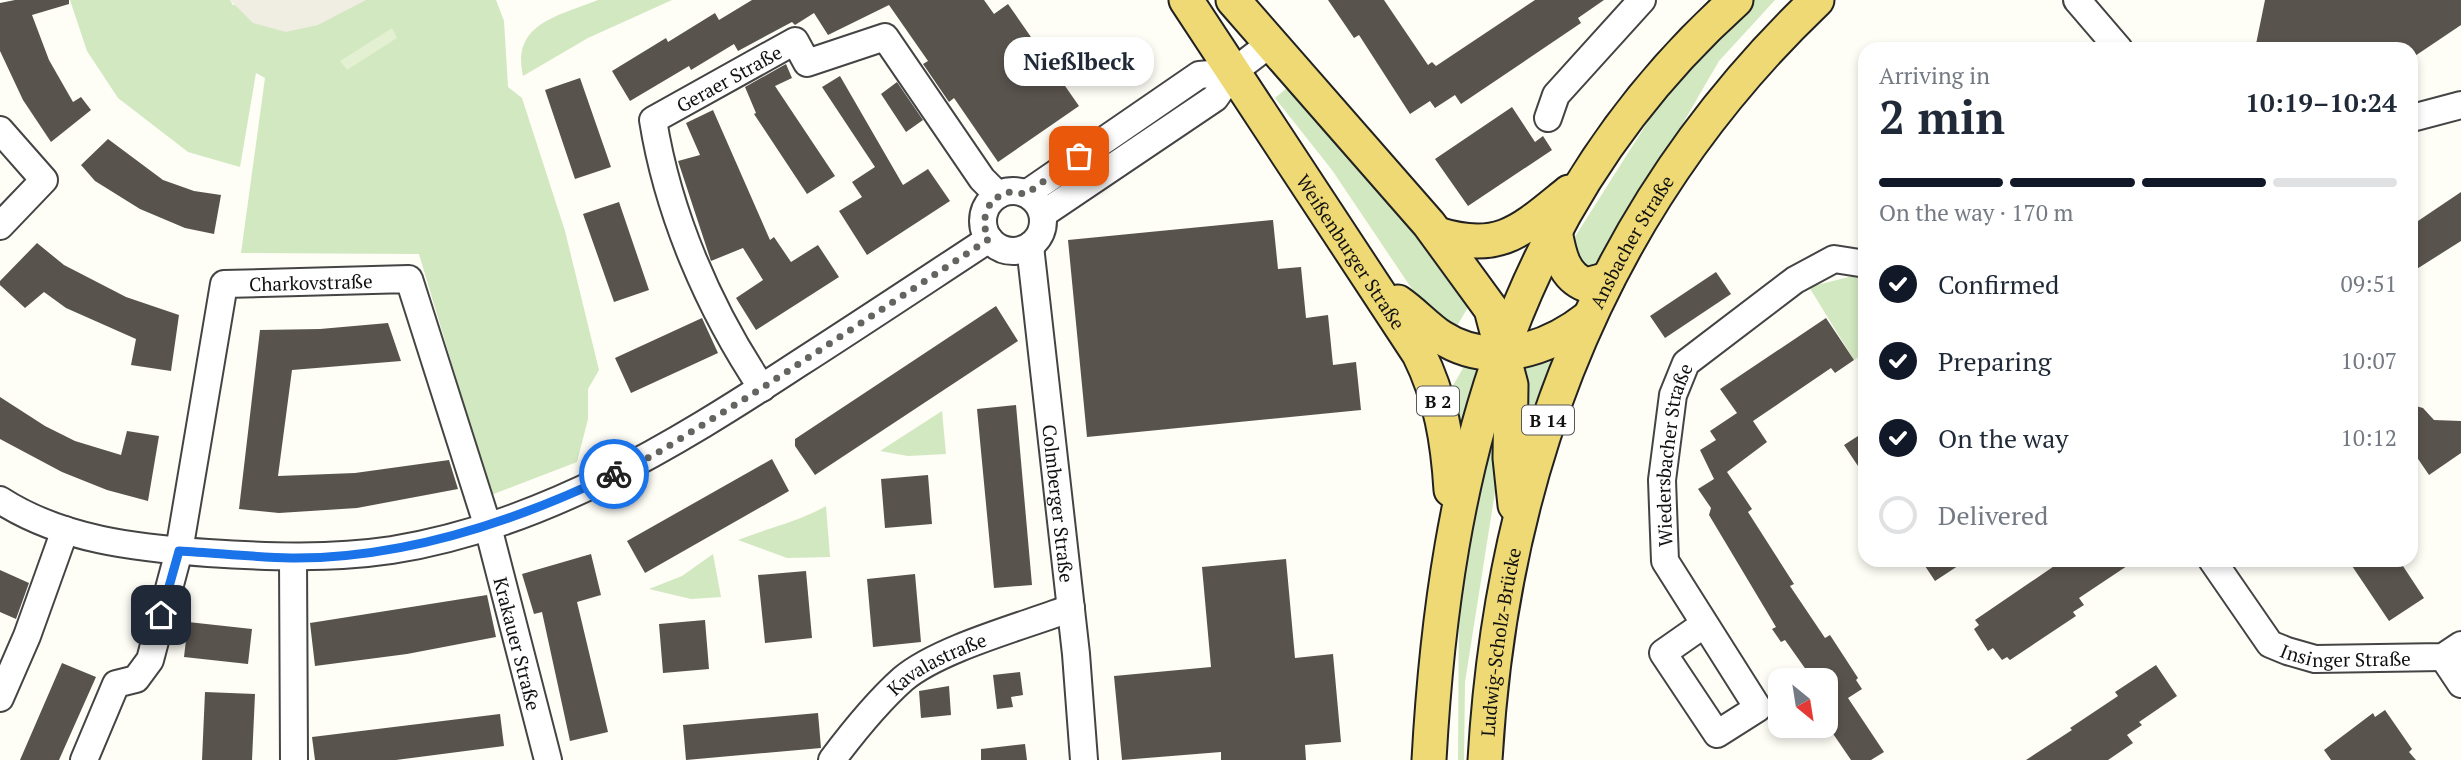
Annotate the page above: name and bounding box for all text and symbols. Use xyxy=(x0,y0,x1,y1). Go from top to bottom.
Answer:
callout: Nießlbeck xyxy=(1004,37,1154,86)
street label: Geraer Straße xyxy=(671,39,786,117)
text: Nießlbeck xyxy=(1023,46,1135,77)
text: Arriving in xyxy=(1879,60,1990,91)
text: 10:19–10:24 xyxy=(2245,85,2397,119)
text: 2 min xyxy=(1879,86,2005,147)
pin xyxy=(1049,126,1109,186)
icon: bag xyxy=(1060,137,1098,175)
street label: Weißenburger Straße xyxy=(1291,169,1412,334)
street label: Ansbacher Straße xyxy=(1583,170,1679,312)
text: On the way · 170 m xyxy=(1879,197,2073,228)
icon: check xyxy=(1879,265,1917,303)
street label: Charkovstraße xyxy=(249,267,373,296)
text: Confirmed xyxy=(1938,267,2059,301)
text: 09:51 xyxy=(2340,268,2397,299)
icon: check xyxy=(1879,342,1917,380)
text: Preparing xyxy=(1938,344,2051,378)
text: 10:07 xyxy=(2340,345,2397,376)
street label: Wiedersbacher Straße xyxy=(1649,359,1697,547)
road number: B 2 xyxy=(1417,386,1459,416)
road number: B 14 xyxy=(1522,406,1574,434)
icon: check xyxy=(1879,419,1917,457)
text: On the way xyxy=(1938,421,2069,455)
text: 10:12 xyxy=(2340,422,2397,453)
street label: Colmberger Straße xyxy=(1038,423,1080,584)
courier xyxy=(579,439,649,509)
icon: bike xyxy=(595,455,633,493)
text: Delivered xyxy=(1938,498,2048,532)
street label: Ludwig-Scholz-Brücke xyxy=(1474,545,1526,737)
street label: Krakauer Straße xyxy=(489,574,547,713)
pin xyxy=(131,585,191,645)
icon: home xyxy=(142,596,180,634)
street label: Kavalastraße xyxy=(881,626,990,700)
street label: Insinger Straße xyxy=(2277,637,2411,672)
north arrow xyxy=(1768,668,1838,738)
map controls xyxy=(1768,668,1838,738)

